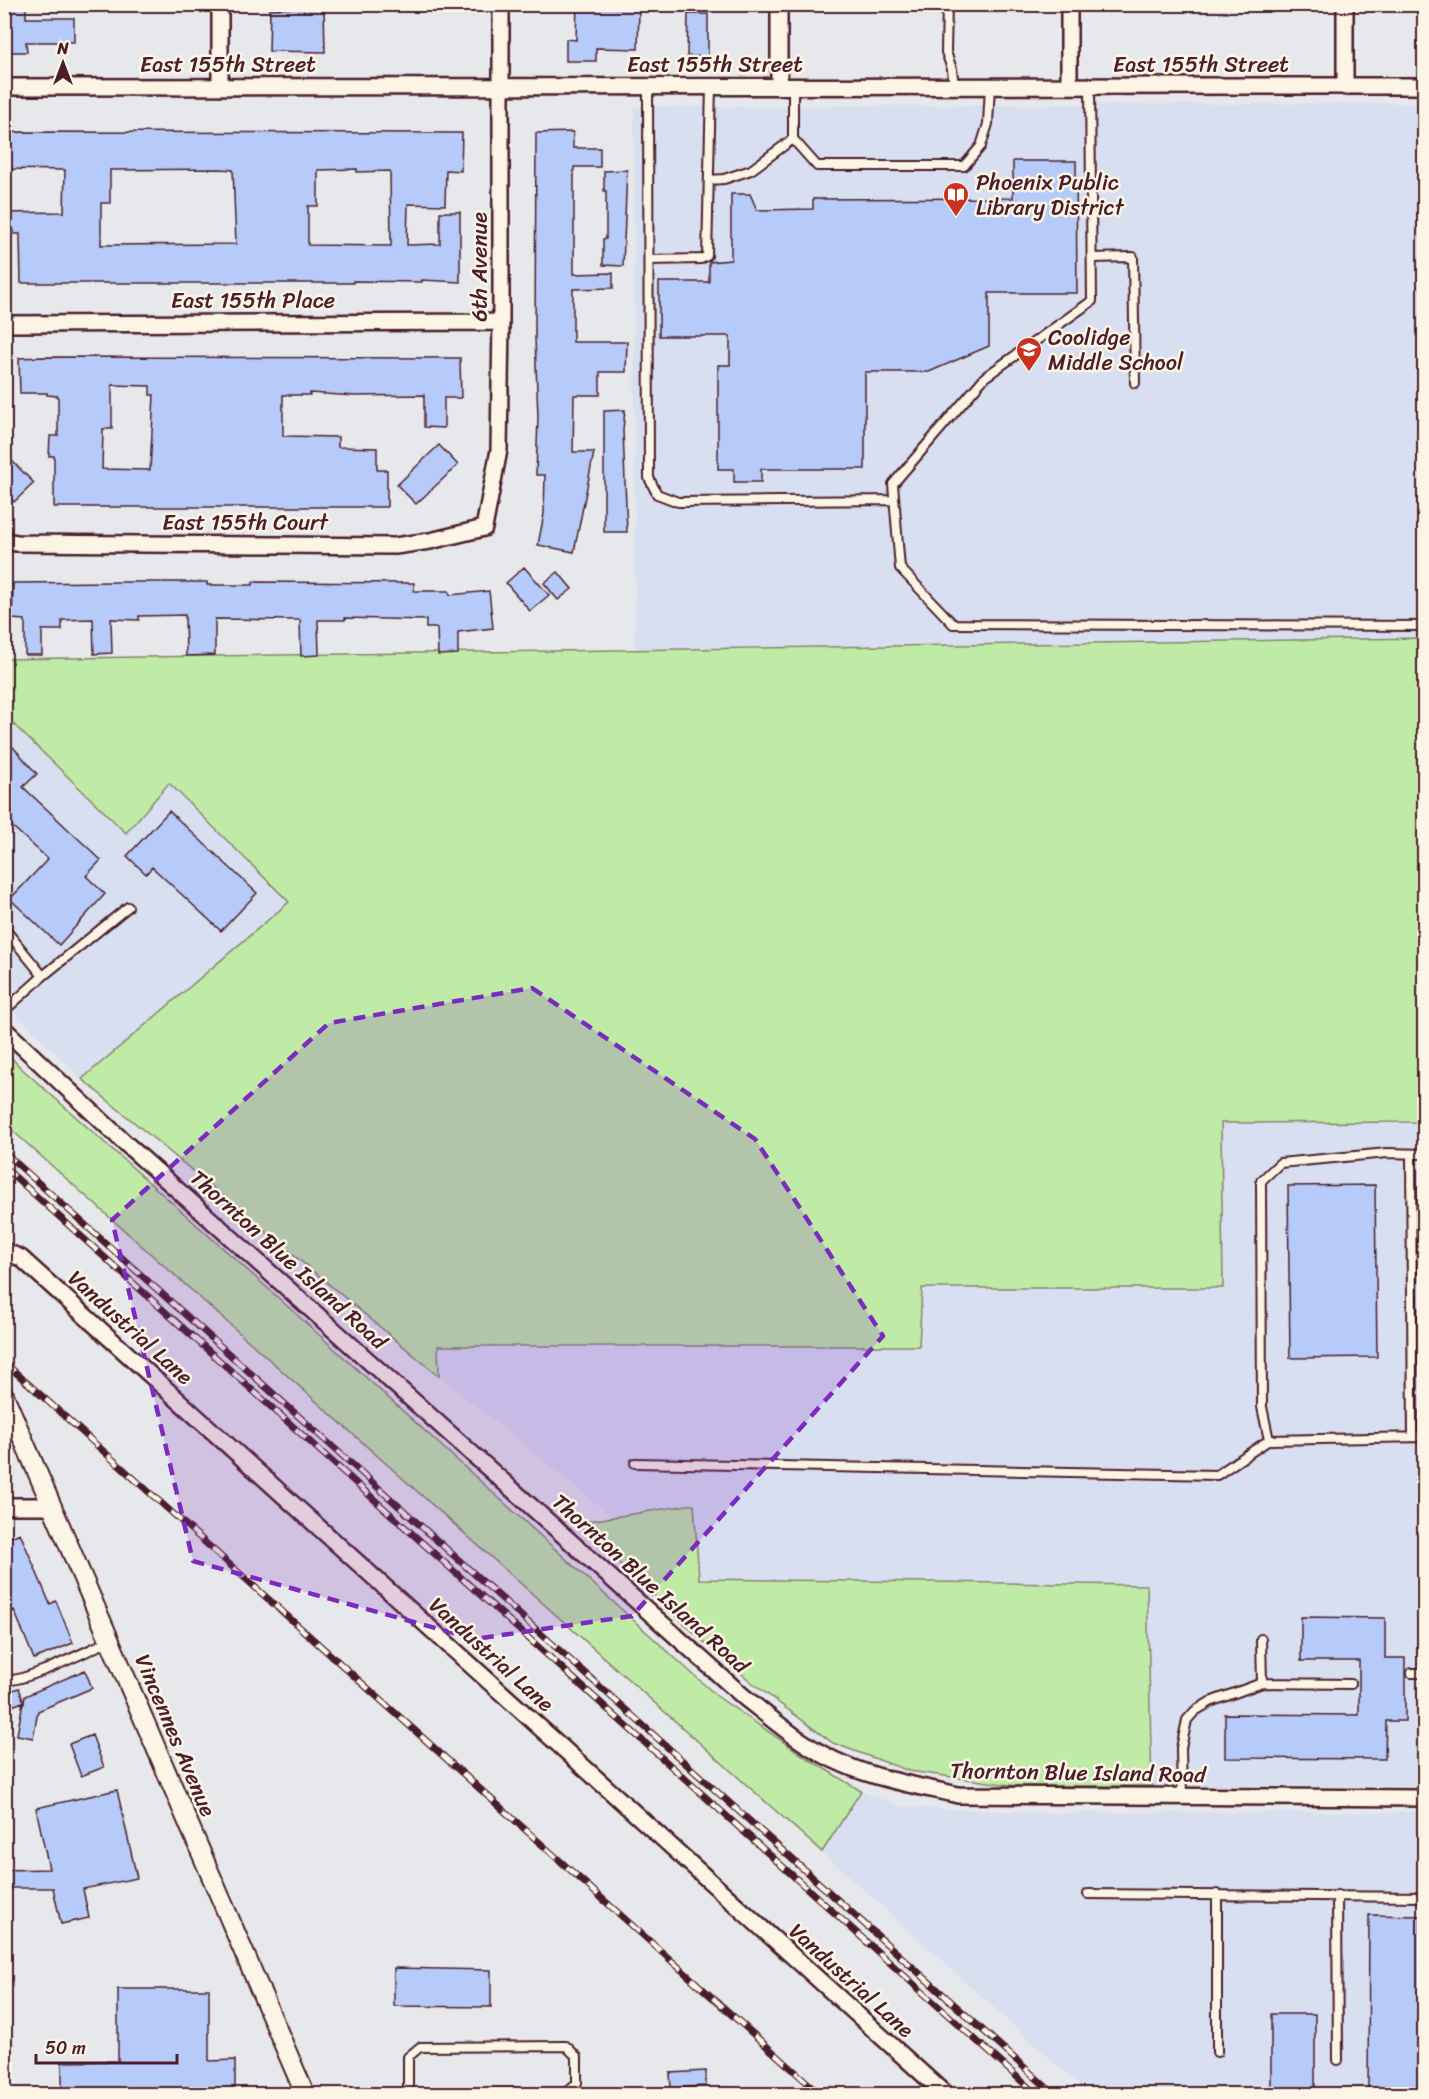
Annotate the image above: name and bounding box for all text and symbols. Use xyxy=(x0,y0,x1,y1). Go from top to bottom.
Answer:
north arrow xyxy=(33,33,93,93)
text: N xyxy=(56,34,69,63)
street label: East 155th Street xyxy=(140,45,316,84)
street label: East 155th Street xyxy=(627,45,803,84)
street label: East 155th Street xyxy=(1113,45,1289,84)
place label: Phoenix Public Library District xyxy=(976,163,1125,227)
library icon: Phoenix Public Library District xyxy=(941,180,971,218)
street label: 6th Avenue xyxy=(460,212,499,322)
street label: East 155th Place xyxy=(171,281,335,320)
place label: Coolidge Middle School xyxy=(1048,318,1184,382)
school or university icon: Coolidge Middle School xyxy=(1014,335,1044,373)
street label: East 155th Court xyxy=(162,503,329,542)
street label: Thornton Blue Island Road xyxy=(181,1159,398,1360)
street label: Vandustrial Lane xyxy=(59,1260,203,1395)
street label: Thornton Blue Island Road xyxy=(543,1483,760,1684)
street label: Vandustrial Lane xyxy=(420,1587,564,1722)
street label: Vincennes Avenue xyxy=(124,1648,228,1823)
street label: Thornton Blue Island Road xyxy=(950,1751,1207,1794)
street label: Vandustrial Lane xyxy=(780,1913,924,2048)
scale bar xyxy=(36,2027,177,2065)
text: 50 m xyxy=(45,2032,86,2064)

